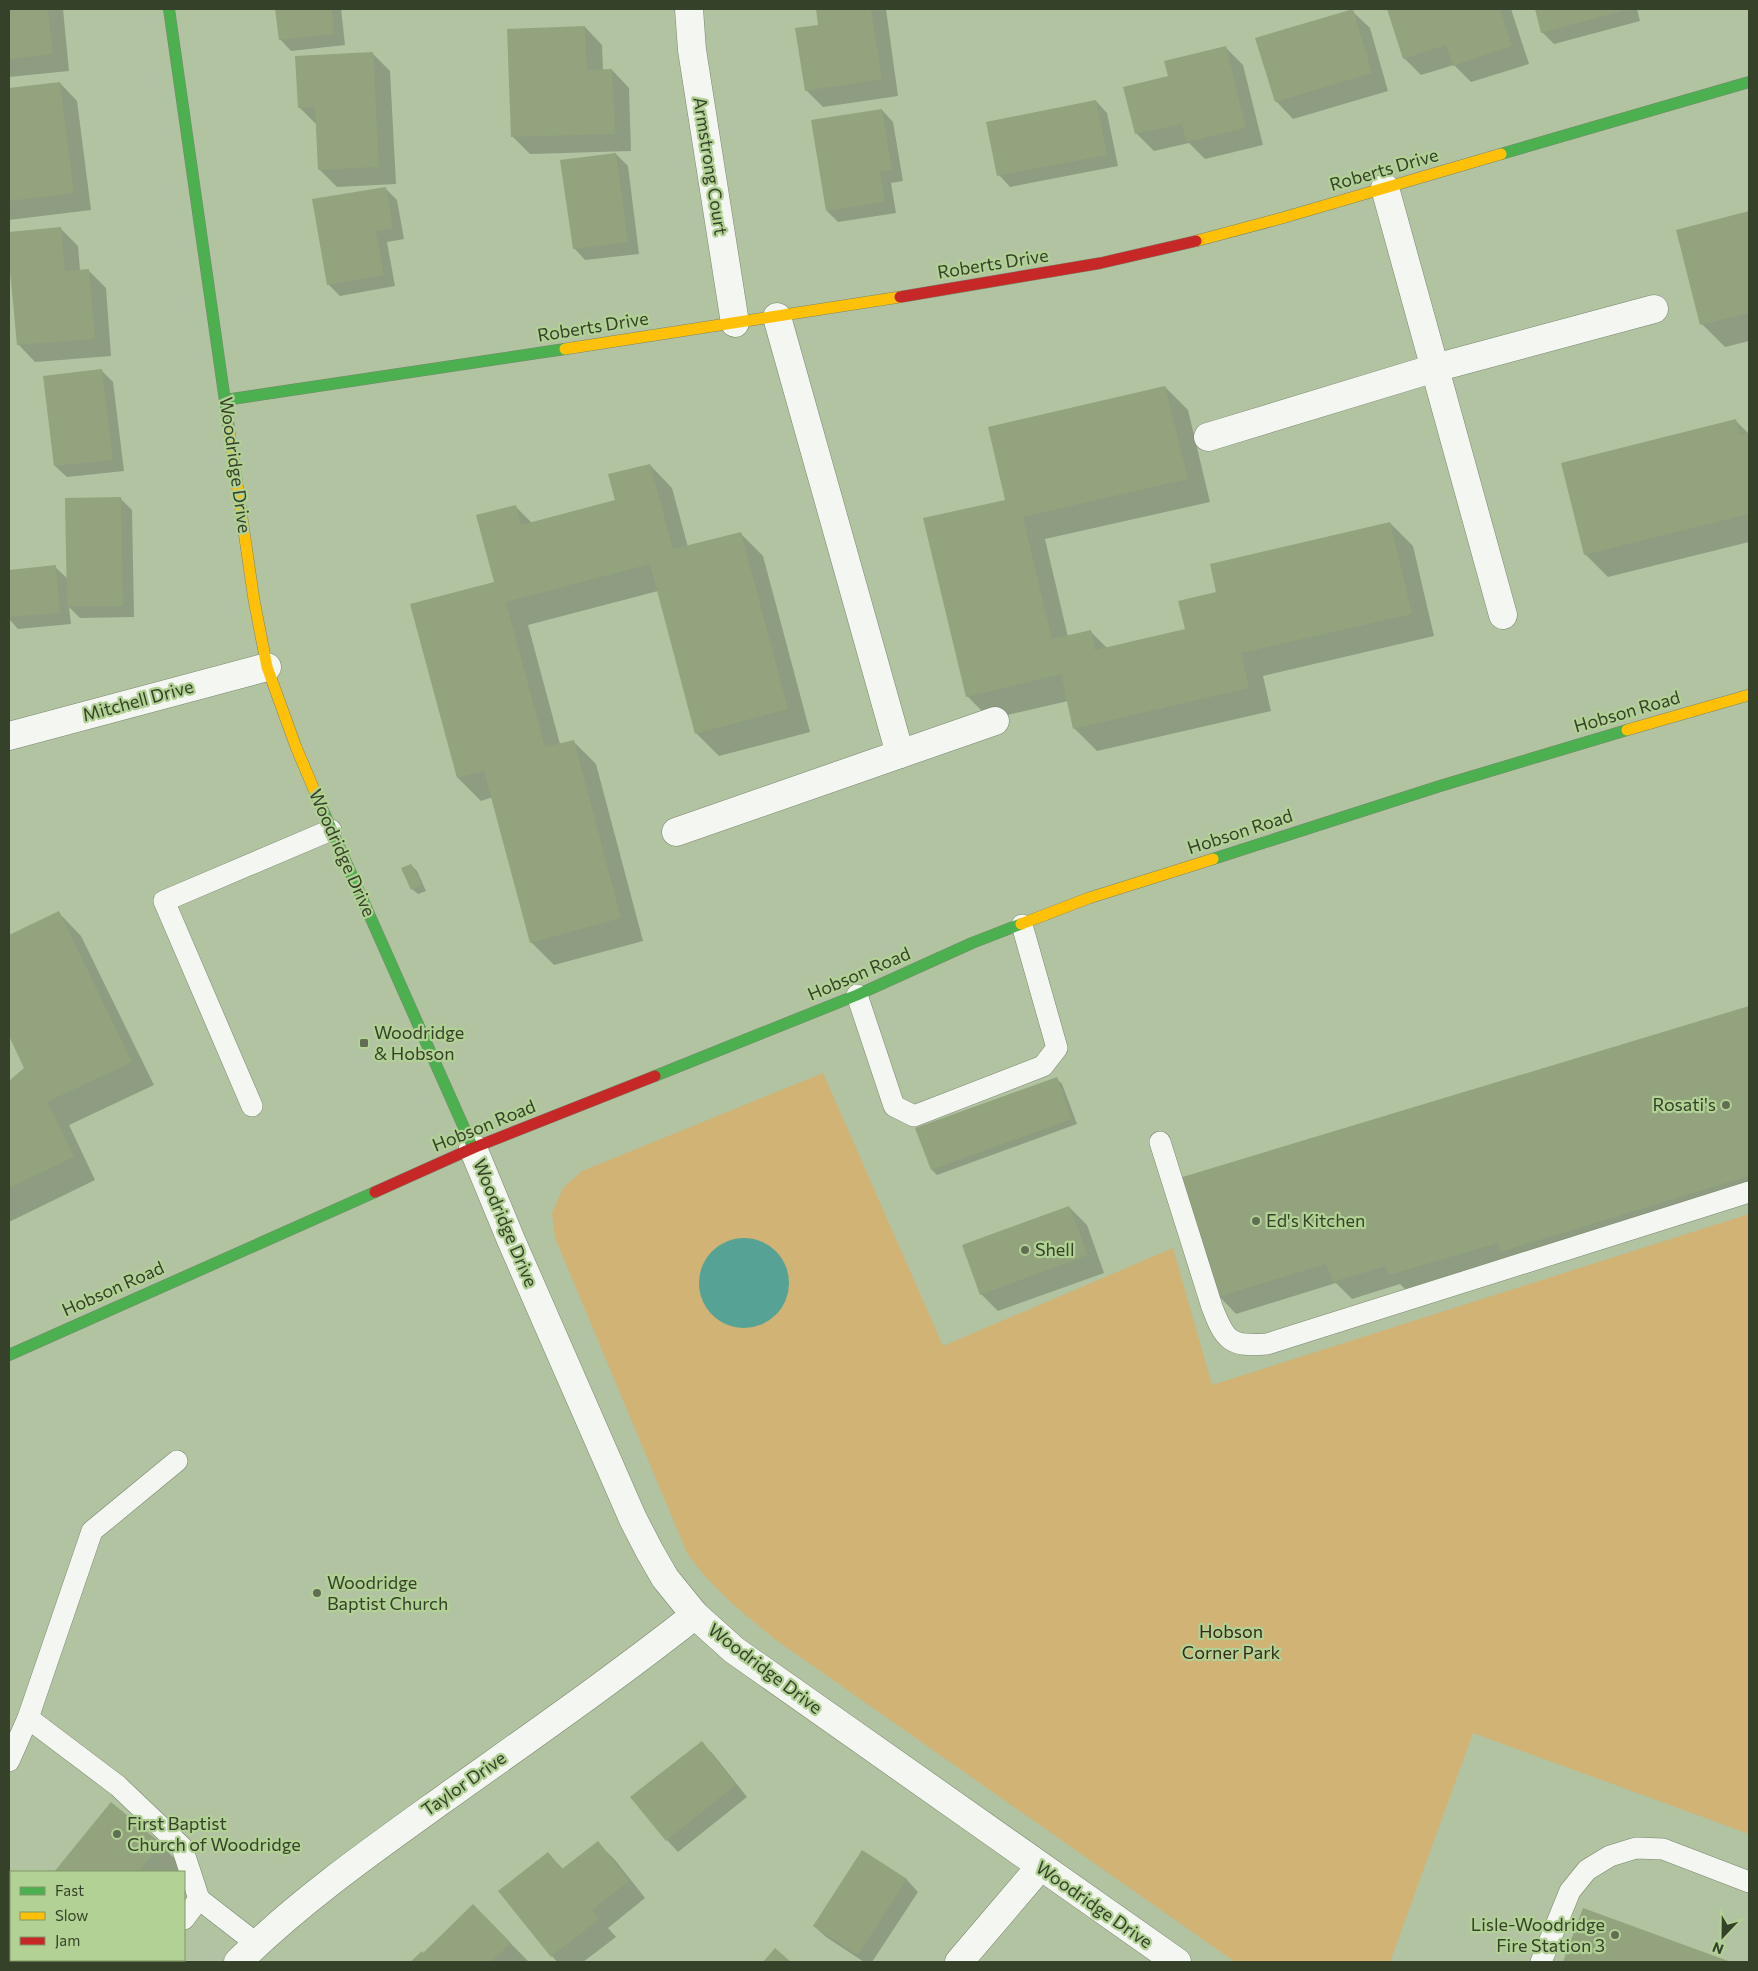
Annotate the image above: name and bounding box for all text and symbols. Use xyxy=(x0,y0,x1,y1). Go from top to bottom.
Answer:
street label: Armstrong Court xyxy=(689,95,733,237)
street label: Roberts Drive xyxy=(1327,143,1441,195)
street label: Roberts Drive xyxy=(936,243,1050,283)
street label: Roberts Drive xyxy=(536,306,650,346)
street label: Woodridge Drive xyxy=(216,395,256,534)
street label: Mitchell Drive xyxy=(80,675,196,725)
street label: Hobson Road xyxy=(1571,685,1682,737)
street label: Woodridge Drive xyxy=(305,785,381,920)
street label: Hobson Road xyxy=(1184,804,1295,858)
street label: Hobson Road xyxy=(804,942,913,1005)
place label: Woodridge & Hobson xyxy=(374,1021,464,1064)
marker: Woodridge & Hobson xyxy=(358,1037,370,1049)
place label: Rosati's xyxy=(1653,1093,1716,1115)
street label: Hobson Road xyxy=(429,1094,538,1156)
marker: Rosati's xyxy=(1720,1099,1732,1111)
street label: Woodridge Drive xyxy=(469,1155,543,1290)
place label: Ed's Kitchen xyxy=(1266,1209,1365,1231)
marker: Ed's Kitchen xyxy=(1250,1215,1262,1227)
place label: Shell xyxy=(1035,1238,1075,1260)
marker: Shell xyxy=(1019,1244,1031,1256)
street label: Hobson Road xyxy=(58,1256,167,1320)
place label: Woodridge Baptist Church xyxy=(327,1571,448,1614)
marker: Woodridge Baptist Church xyxy=(311,1587,323,1599)
street label: Woodridge Drive xyxy=(704,1618,827,1718)
park label: Hobson Corner Park xyxy=(1182,1620,1280,1663)
street label: Taylor Drive xyxy=(417,1746,510,1820)
place label: First Baptist Church of Woodridge xyxy=(127,1812,301,1855)
marker: First Baptist Church of Woodridge xyxy=(111,1828,123,1840)
street label: Woodridge Drive xyxy=(1032,1856,1157,1953)
legend xyxy=(10,1871,185,1961)
text: Fast xyxy=(55,1881,84,1899)
text: Slow xyxy=(55,1906,88,1924)
north arrow xyxy=(1698,1911,1748,1961)
place label: Lisle-Woodridge Fire Station 3 xyxy=(1471,1913,1605,1956)
marker: Lisle-Woodridge Fire Station 3 xyxy=(1609,1929,1621,1941)
text: Jam xyxy=(55,1931,80,1949)
text: N xyxy=(1710,1939,1726,1958)

